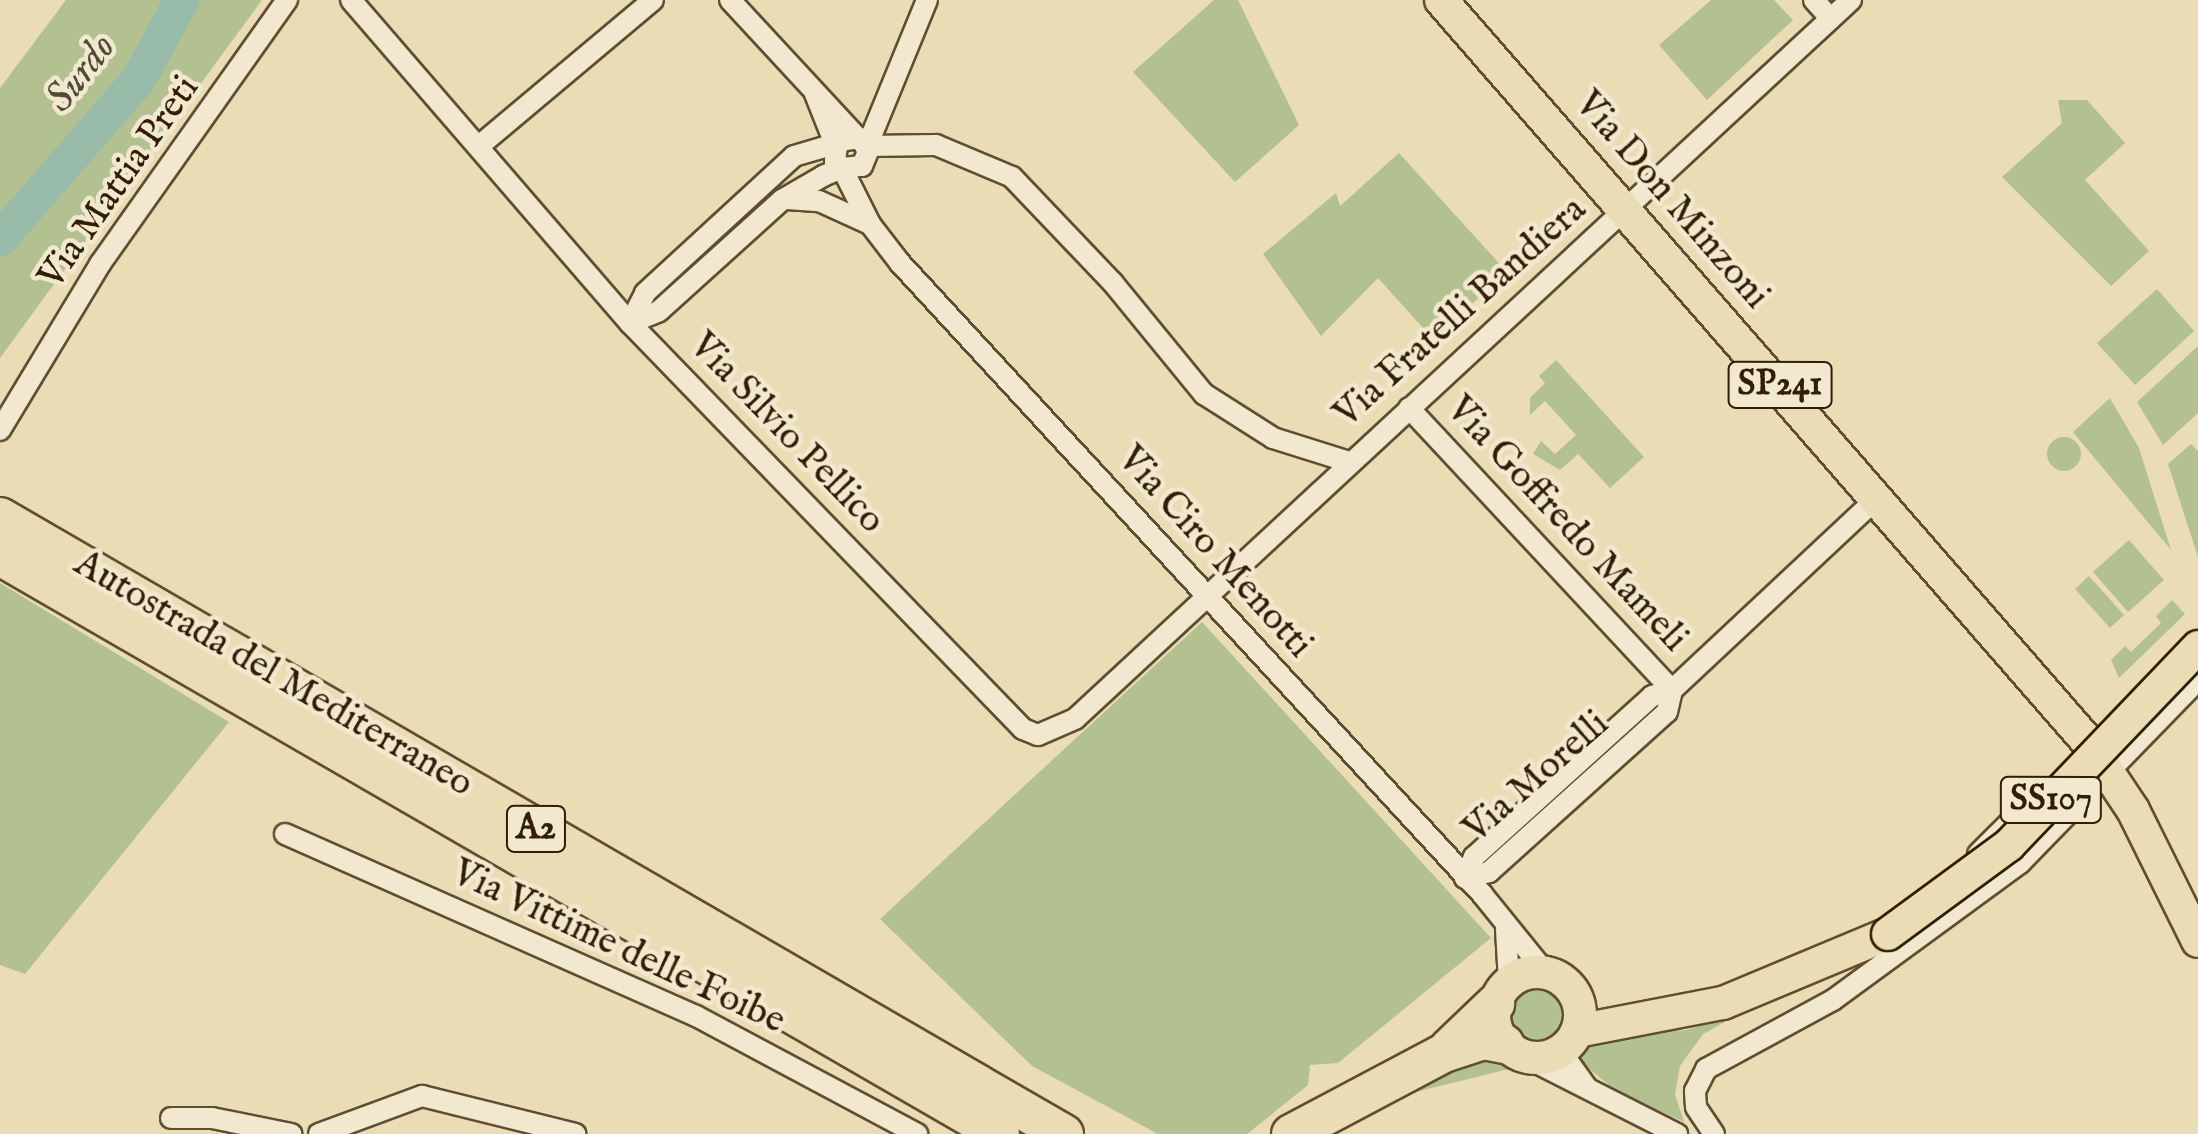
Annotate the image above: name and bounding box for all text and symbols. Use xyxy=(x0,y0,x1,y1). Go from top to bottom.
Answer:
water label: Surdo xyxy=(37,25,127,123)
street label: Via Mattia Preti xyxy=(30,68,210,298)
street label: Via Don Minzoni xyxy=(1564,83,1778,319)
street label: Via Fratelli Bandiera xyxy=(1326,188,1596,438)
street label: Via Silvio Pellico xyxy=(679,324,893,544)
road number: SP241 xyxy=(1728,355,1832,415)
street label: Via Goffredo Mameli xyxy=(1436,388,1696,662)
street label: Via Ciro Menotti xyxy=(1107,438,1321,668)
street label: Autostrada del Mediterraneo xyxy=(65,542,481,808)
street label: Via Morelli xyxy=(1455,702,1619,854)
road number: SS107 xyxy=(1998,770,2104,830)
road number: A2 xyxy=(504,799,568,859)
street label: Via Vittime delle Foibe xyxy=(444,851,792,1045)

